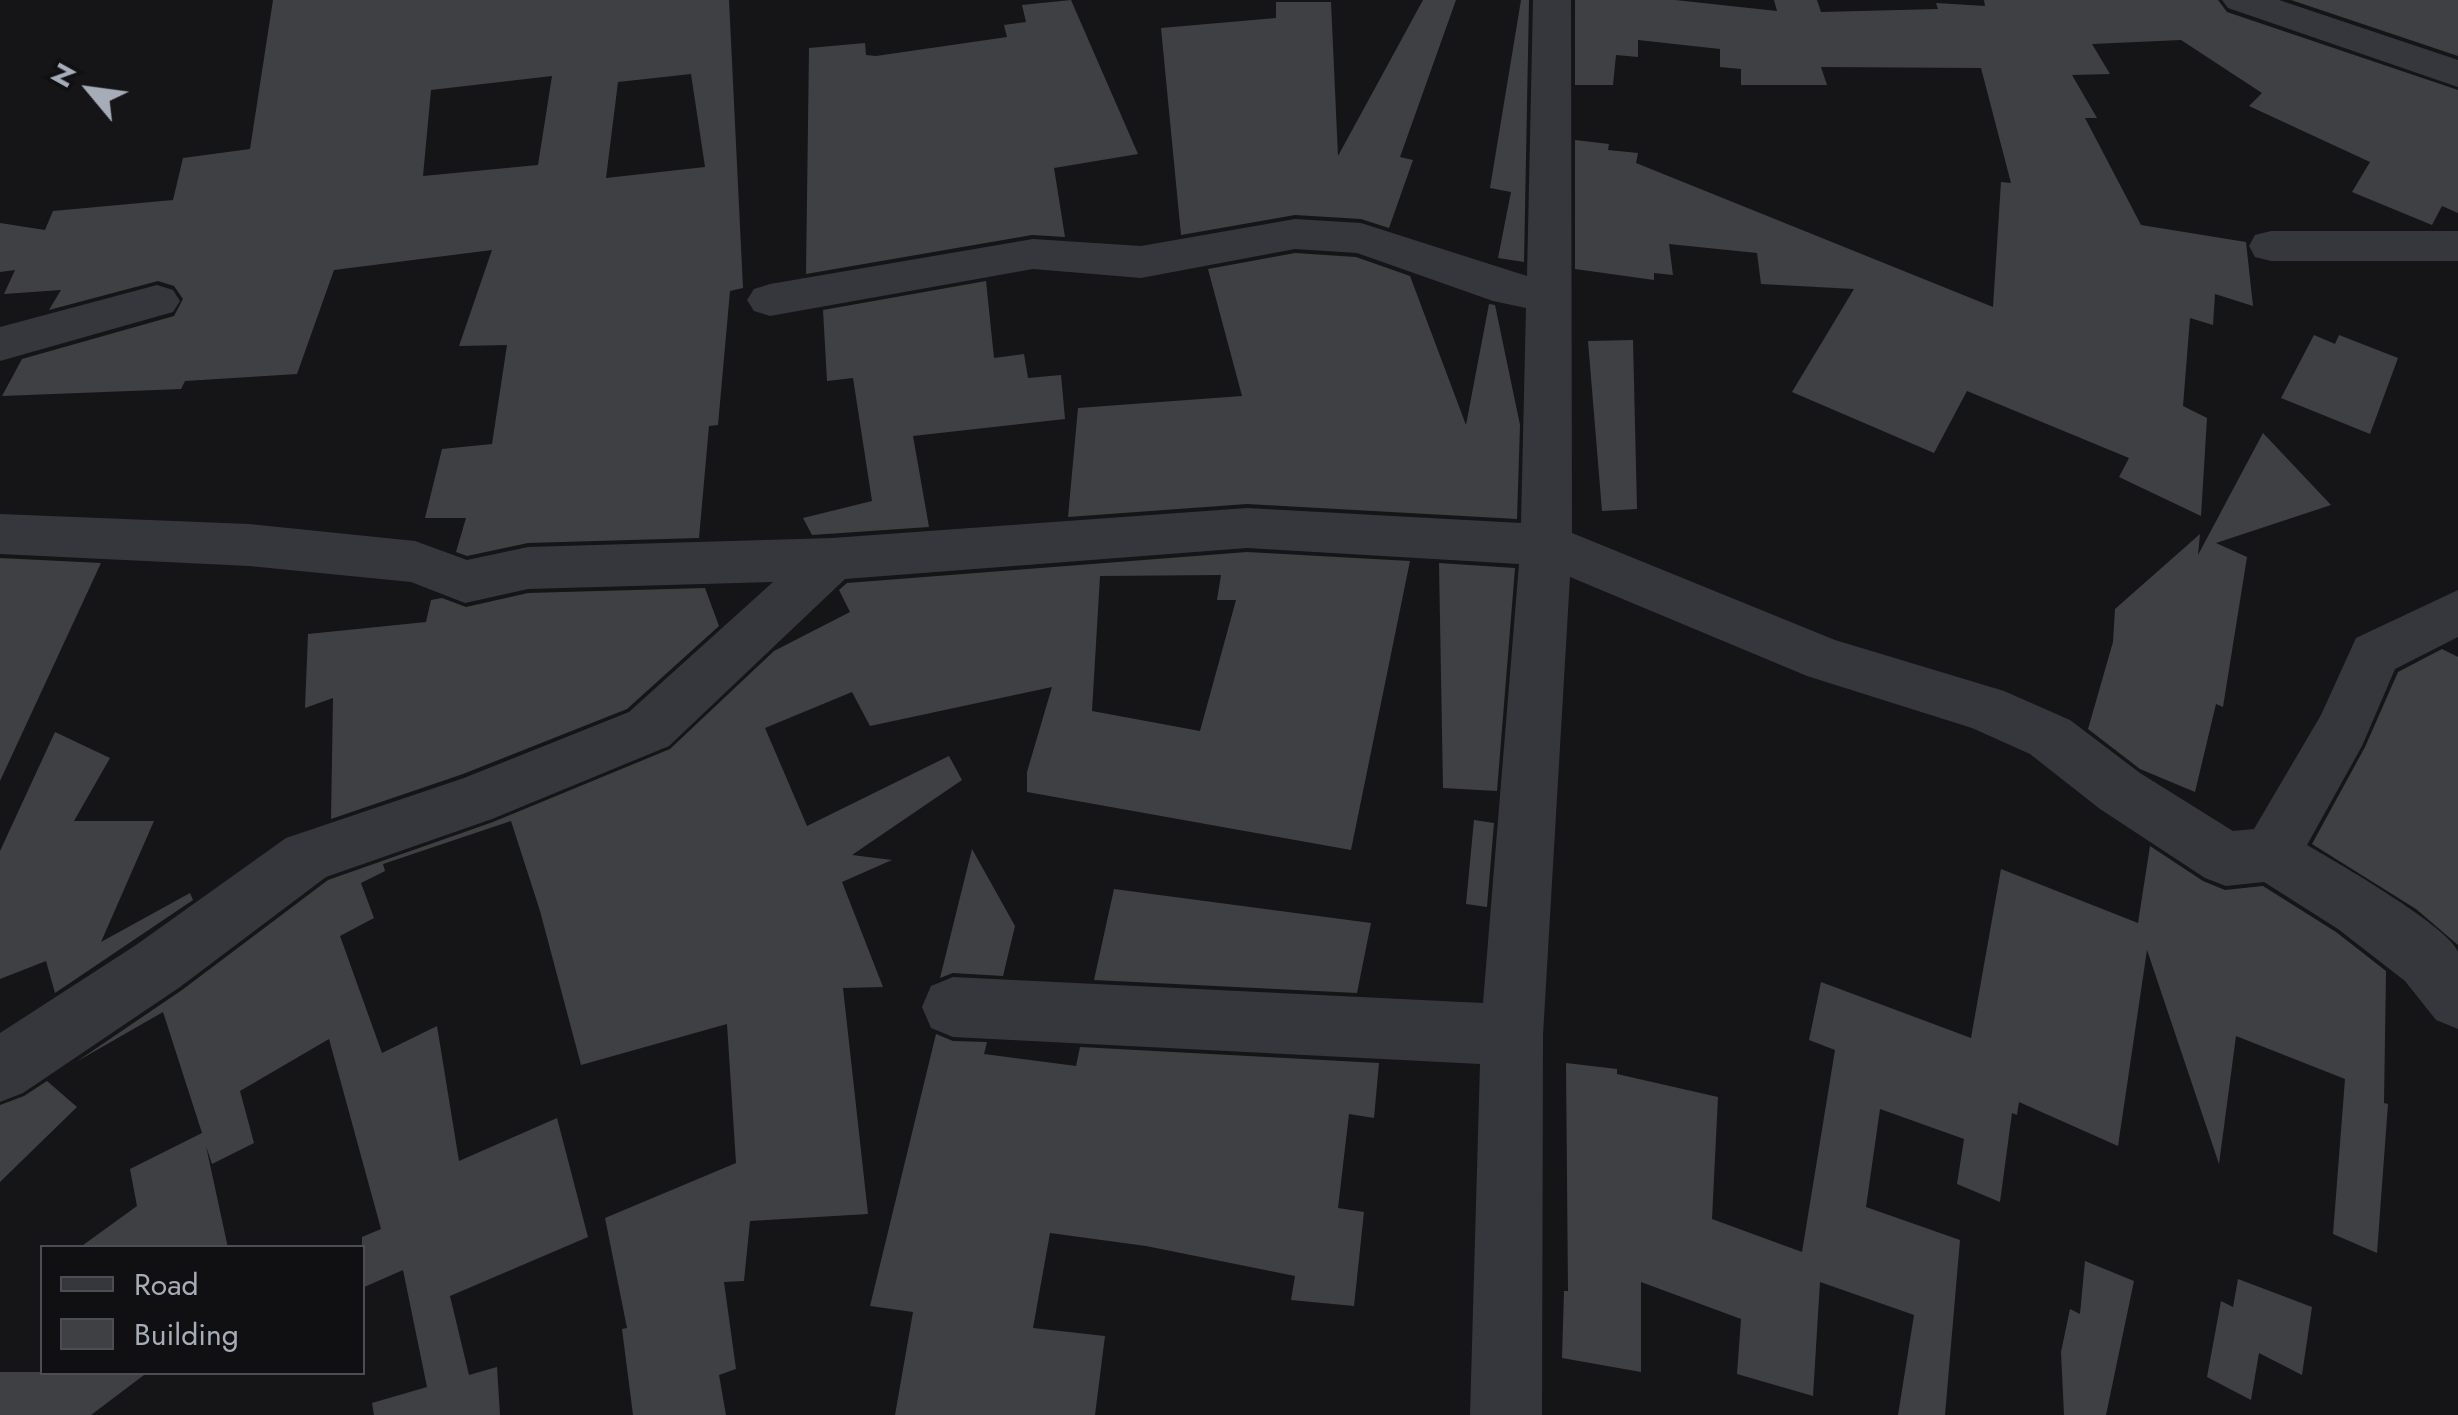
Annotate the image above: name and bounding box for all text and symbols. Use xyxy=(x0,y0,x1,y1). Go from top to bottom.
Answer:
north arrow xyxy=(40,40,140,140)
text: N xyxy=(40,56,87,95)
legend xyxy=(40,1245,365,1375)
text: Road xyxy=(134,1263,199,1306)
text: Building xyxy=(134,1313,239,1356)

